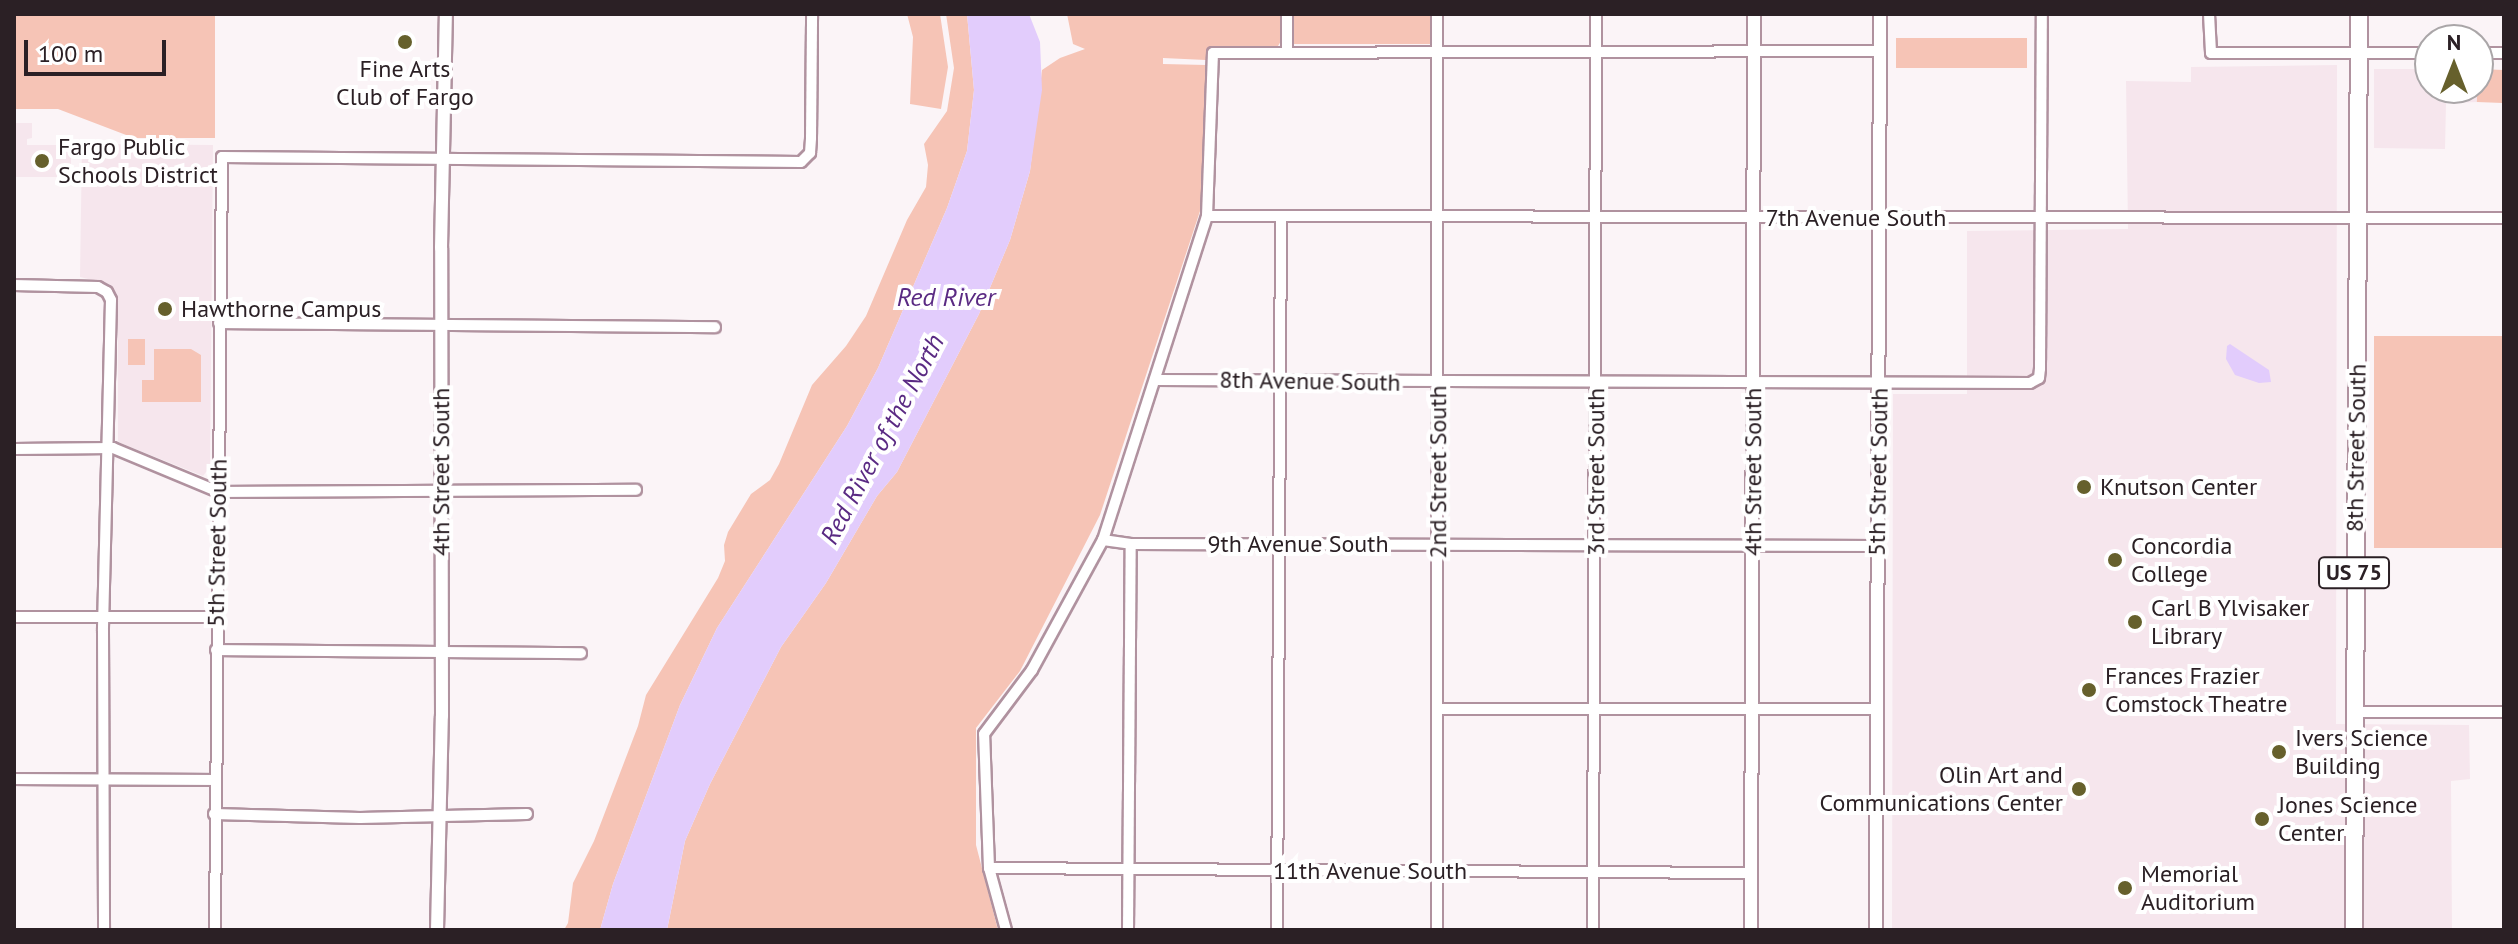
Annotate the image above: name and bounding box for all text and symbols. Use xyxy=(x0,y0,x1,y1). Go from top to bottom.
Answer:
scale bar xyxy=(28,24,170,74)
north arrow xyxy=(2414,24,2494,104)
text: N xyxy=(2447,28,2461,56)
marker: Fine Arts Club of Fargo xyxy=(396,33,414,51)
text: 100 m xyxy=(38,38,103,69)
place label: Fine Arts Club of Fargo xyxy=(336,55,474,111)
place label: Fargo Public Schools District xyxy=(58,133,218,189)
marker: Fargo Public Schools District xyxy=(33,152,51,170)
street label: 7th Avenue South xyxy=(1765,204,1947,232)
water label: Red River xyxy=(897,281,995,313)
place label: Hawthorne Campus xyxy=(181,295,381,323)
marker: Hawthorne Campus xyxy=(156,300,174,318)
water label: Red River of the North xyxy=(813,329,951,549)
street label: 8th Street South xyxy=(2340,364,2372,532)
street label: 8th Avenue South xyxy=(1219,365,1401,397)
street label: 2nd Street South xyxy=(1424,385,1452,559)
street label: 4th Street South xyxy=(427,388,455,556)
street label: 3rd Street South xyxy=(1582,388,1610,556)
street label: 4th Street South xyxy=(1739,388,1767,556)
street label: 5th Street South xyxy=(1862,388,1894,556)
street label: 5th Street South xyxy=(201,459,233,627)
place label: Knutson Center xyxy=(2100,473,2257,501)
marker: Knutson Center xyxy=(2075,478,2093,496)
street label: 9th Avenue South xyxy=(1207,530,1389,558)
place label: Concordia College xyxy=(2131,532,2232,588)
marker: Concordia College xyxy=(2106,551,2124,569)
road number: US 75 xyxy=(2318,555,2390,591)
place label: Carl B Ylvisaker Library xyxy=(2151,594,2310,650)
marker: Carl B Ylvisaker Library xyxy=(2126,613,2144,631)
place label: Frances Frazier Comstock Theatre xyxy=(2105,662,2289,718)
marker: Frances Frazier Comstock Theatre xyxy=(2080,681,2098,699)
place label: Ivers Science Building xyxy=(2295,724,2428,780)
marker: Ivers Science Building xyxy=(2270,743,2288,761)
place label: Olin Art and Communications Center xyxy=(1820,761,2063,817)
marker: Olin Art and Communications Center xyxy=(2070,780,2088,798)
place label: Jones Science Center xyxy=(2278,791,2417,847)
marker: Jones Science Center xyxy=(2253,810,2271,828)
street label: 11th Avenue South xyxy=(1273,857,1467,885)
place label: Memorial Auditorium xyxy=(2141,860,2255,916)
marker: Memorial Auditorium xyxy=(2116,879,2134,897)

